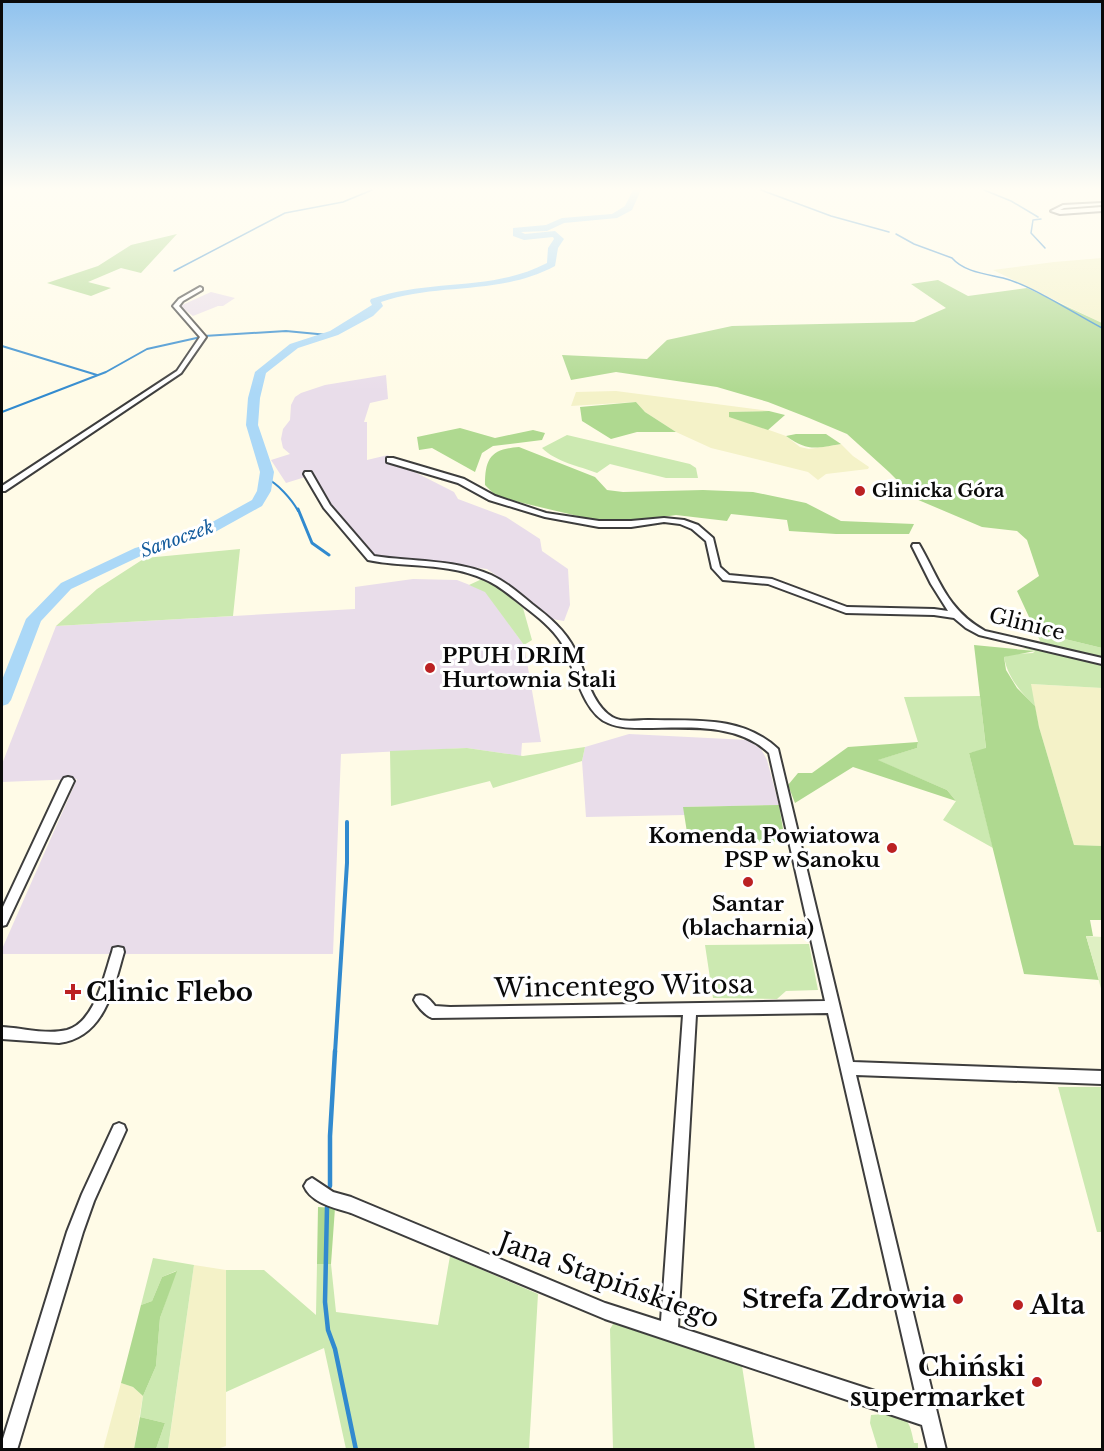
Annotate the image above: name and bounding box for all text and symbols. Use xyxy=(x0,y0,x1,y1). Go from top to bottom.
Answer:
place label: Glinicka Góra xyxy=(872,480,1005,502)
marker: Glinicka Góra xyxy=(853,484,867,498)
water label: Sanoczek xyxy=(137,516,217,562)
street label: Glinice xyxy=(986,602,1068,646)
place label: PPUH DRIM Hurtownia Stali xyxy=(442,643,617,693)
marker: PPUH DRIM Hurtownia Stali xyxy=(423,661,437,675)
place label: Komenda Powiatowa PSP w Sanoku xyxy=(648,823,880,873)
marker: Komenda Powiatowa PSP w Sanoku xyxy=(885,841,899,855)
marker: Santar (blacharnia) xyxy=(741,875,755,889)
place label: Santar (blacharnia) xyxy=(682,891,814,941)
street label: Wincentego Witosa xyxy=(493,968,755,1004)
place label: Clinic Flebo xyxy=(86,976,253,1008)
marker: Clinic Flebo xyxy=(64,983,82,1001)
street label: Jana Stapińskiego xyxy=(491,1224,724,1335)
place label: Strefa Zdrowia xyxy=(742,1283,946,1315)
place label: Alta xyxy=(1029,1289,1085,1321)
marker: Strefa Zdrowia xyxy=(951,1292,965,1306)
marker: Alta xyxy=(1011,1298,1025,1312)
place label: Chiński supermarket xyxy=(850,1351,1025,1413)
marker: Chiński supermarket xyxy=(1030,1375,1044,1389)

